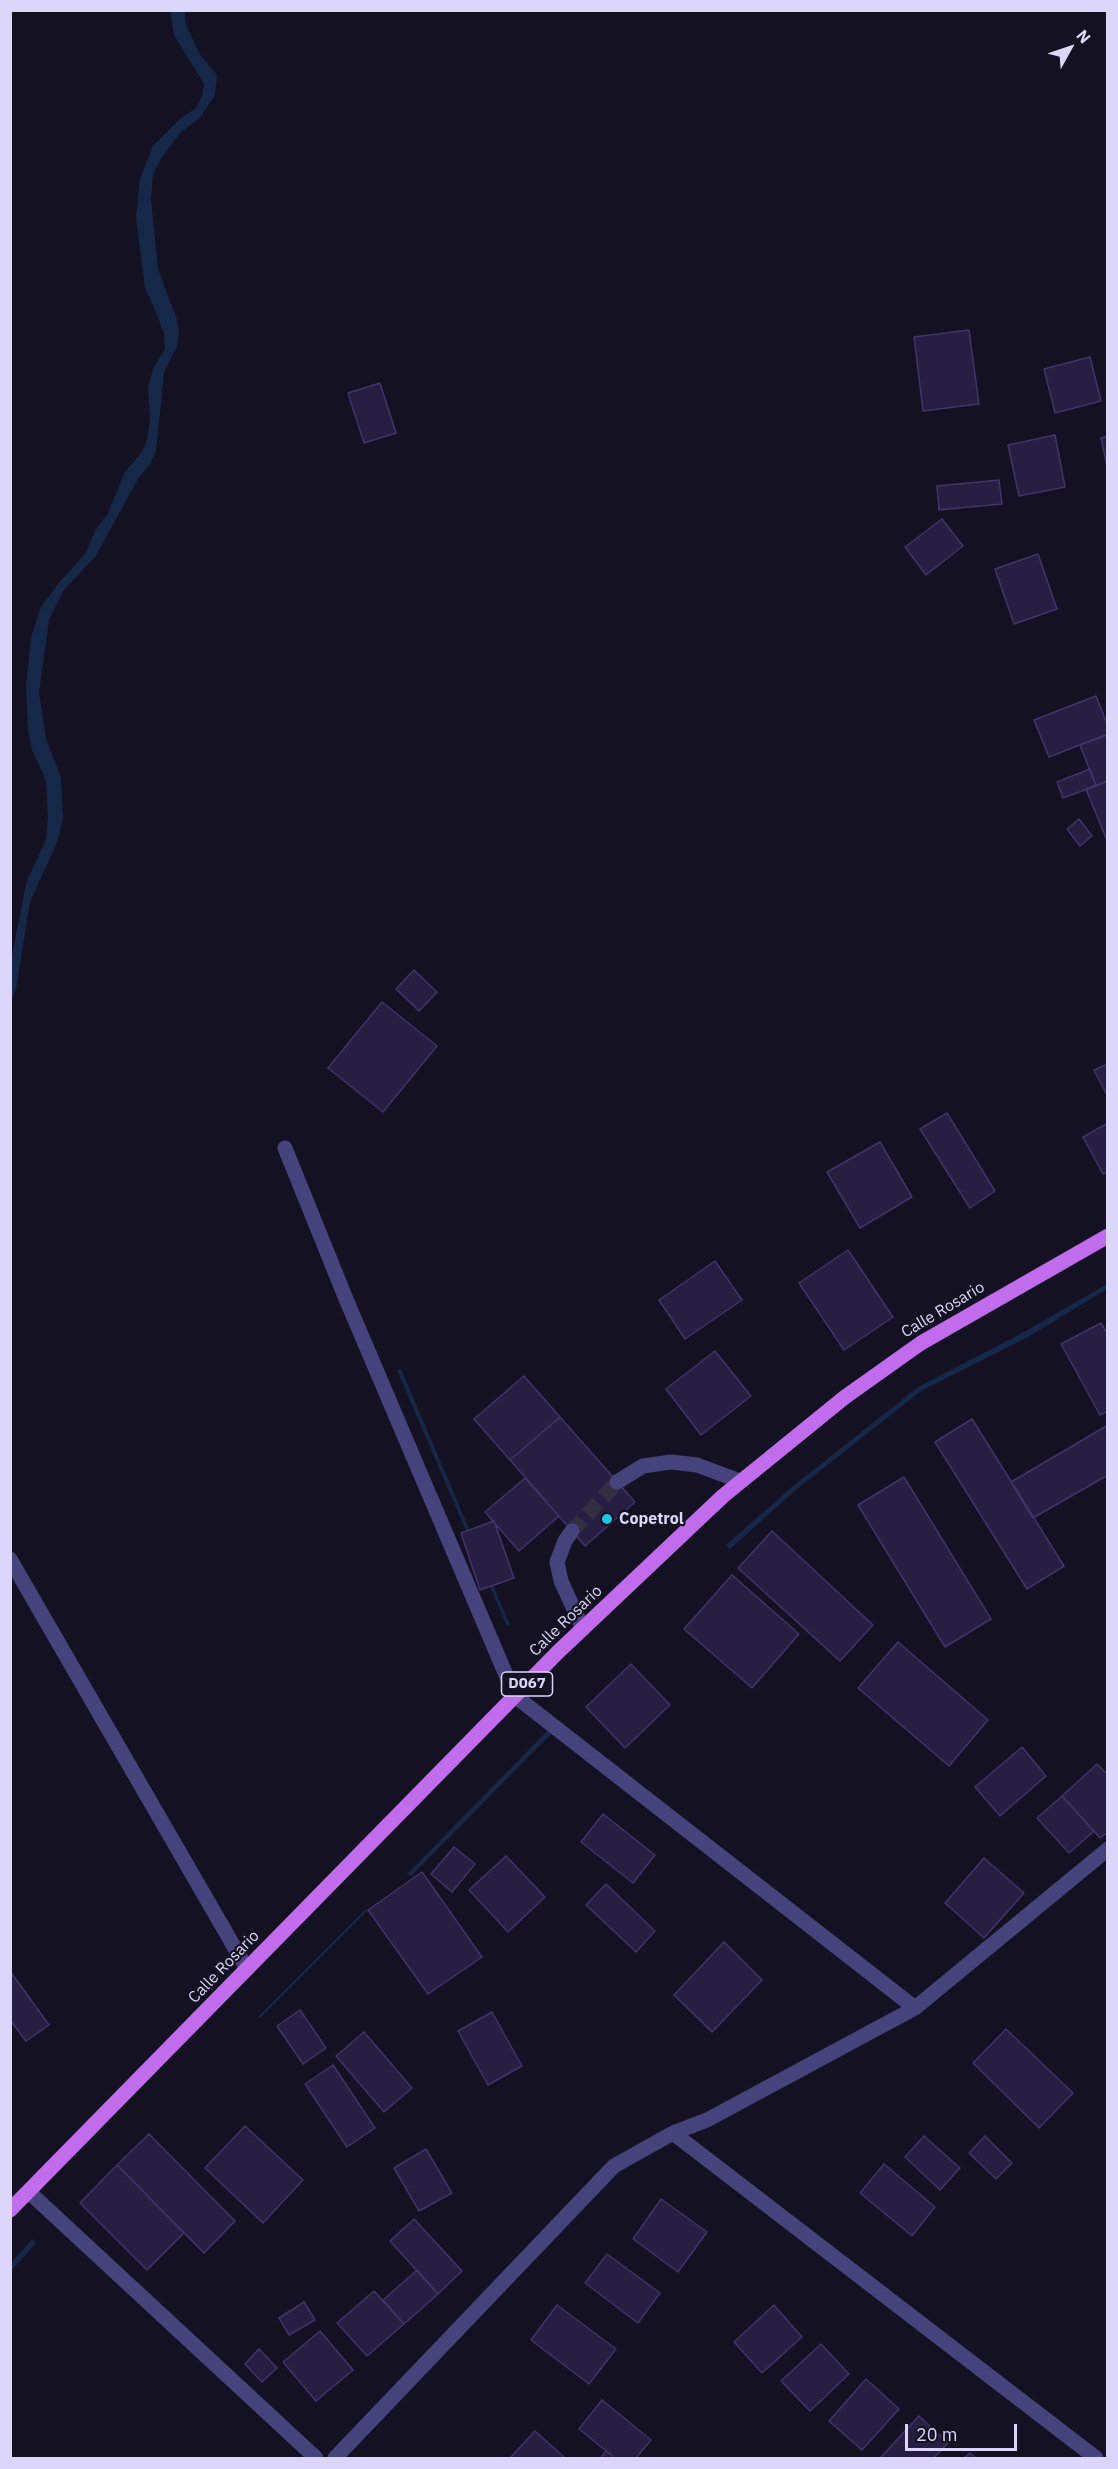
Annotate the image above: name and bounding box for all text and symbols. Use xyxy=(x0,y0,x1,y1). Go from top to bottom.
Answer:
north arrow xyxy=(1040,18,1100,78)
text: N xyxy=(1072,26,1095,47)
street label: Calle Rosario xyxy=(898,1278,988,1342)
place label: Copetrol xyxy=(619,1509,684,1529)
marker: Copetrol xyxy=(600,1512,614,1526)
street label: Calle Rosario xyxy=(526,1582,606,1660)
road number: D067 xyxy=(502,1672,552,1696)
street label: Calle Rosario xyxy=(185,1927,263,2007)
scale bar xyxy=(908,2412,1020,2450)
text: 20 m xyxy=(916,2423,958,2446)

